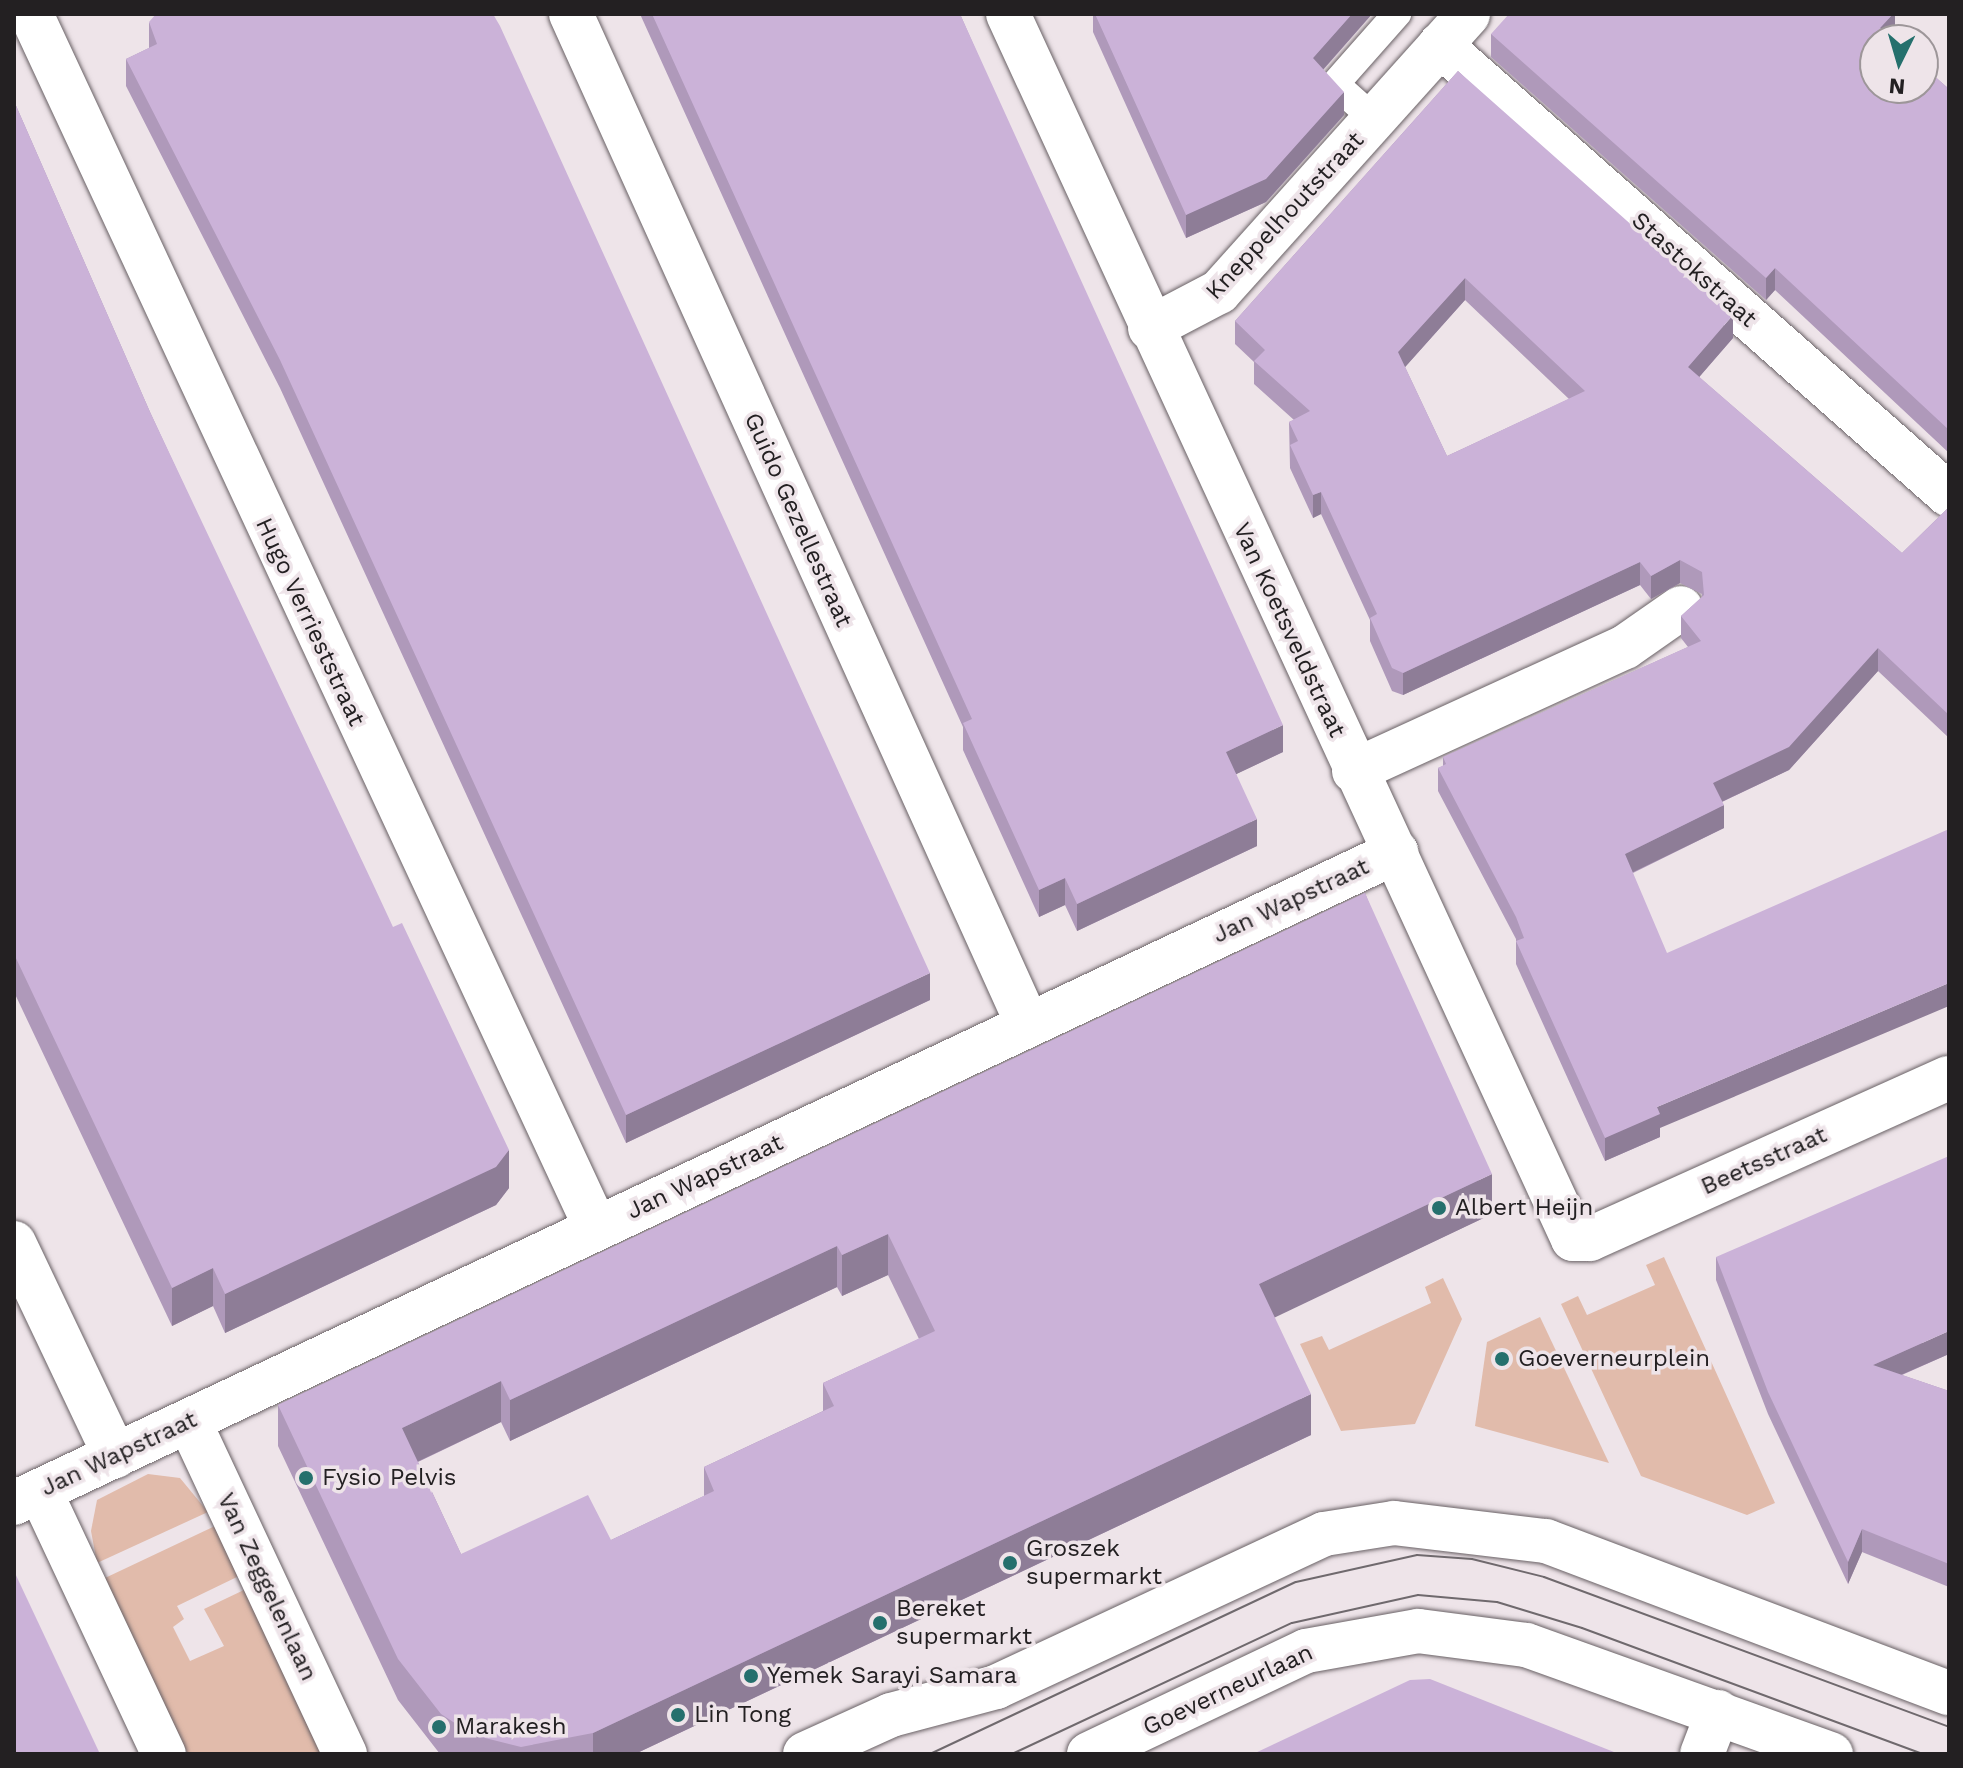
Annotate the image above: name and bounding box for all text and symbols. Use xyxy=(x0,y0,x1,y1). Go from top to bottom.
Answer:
north arrow xyxy=(1859,24,1939,104)
text: N xyxy=(1888,73,1906,100)
street label: Kneppelhoutstraat xyxy=(1200,126,1370,306)
street label: Stastokstraat xyxy=(1626,206,1762,334)
street label: Guido Gezellestraat xyxy=(738,408,858,632)
street label: Hugo Verrieststraat xyxy=(249,513,371,731)
street label: Van Koetsveldstraat xyxy=(1227,518,1351,742)
street label: Jan Wapstraat xyxy=(1208,852,1374,950)
street label: Beetsstraat xyxy=(1697,1120,1831,1202)
street label: Jan Wapstraat xyxy=(622,1128,788,1226)
place label: Albert Heijn xyxy=(1455,1194,1593,1222)
marker: Albert Heijn xyxy=(1430,1199,1448,1217)
place label: Goeverneurplein xyxy=(1518,1345,1710,1373)
marker: Goeverneurplein xyxy=(1493,1350,1511,1368)
street label: Jan Wapstraat xyxy=(36,1405,202,1503)
place label: Fysio Pelvis xyxy=(322,1464,456,1492)
marker: Fysio Pelvis xyxy=(297,1469,315,1487)
street label: Van Zeggelenlaan xyxy=(211,1489,323,1685)
place label: Groszek supermarkt xyxy=(1026,1535,1162,1591)
marker: Groszek supermarkt xyxy=(1001,1554,1019,1572)
place label: Bereket supermarkt xyxy=(896,1595,1032,1651)
marker: Bereket supermarkt xyxy=(871,1614,889,1632)
street label: Goeverneurlaan xyxy=(1138,1638,1318,1742)
place label: Yemek Sarayi Samara xyxy=(767,1662,1018,1690)
marker: Yemek Sarayi Samara xyxy=(742,1667,760,1685)
place label: Lin Tong xyxy=(694,1701,792,1729)
marker: Lin Tong xyxy=(669,1706,687,1724)
place label: Marakesh xyxy=(455,1713,567,1741)
marker: Marakesh xyxy=(430,1718,448,1736)

